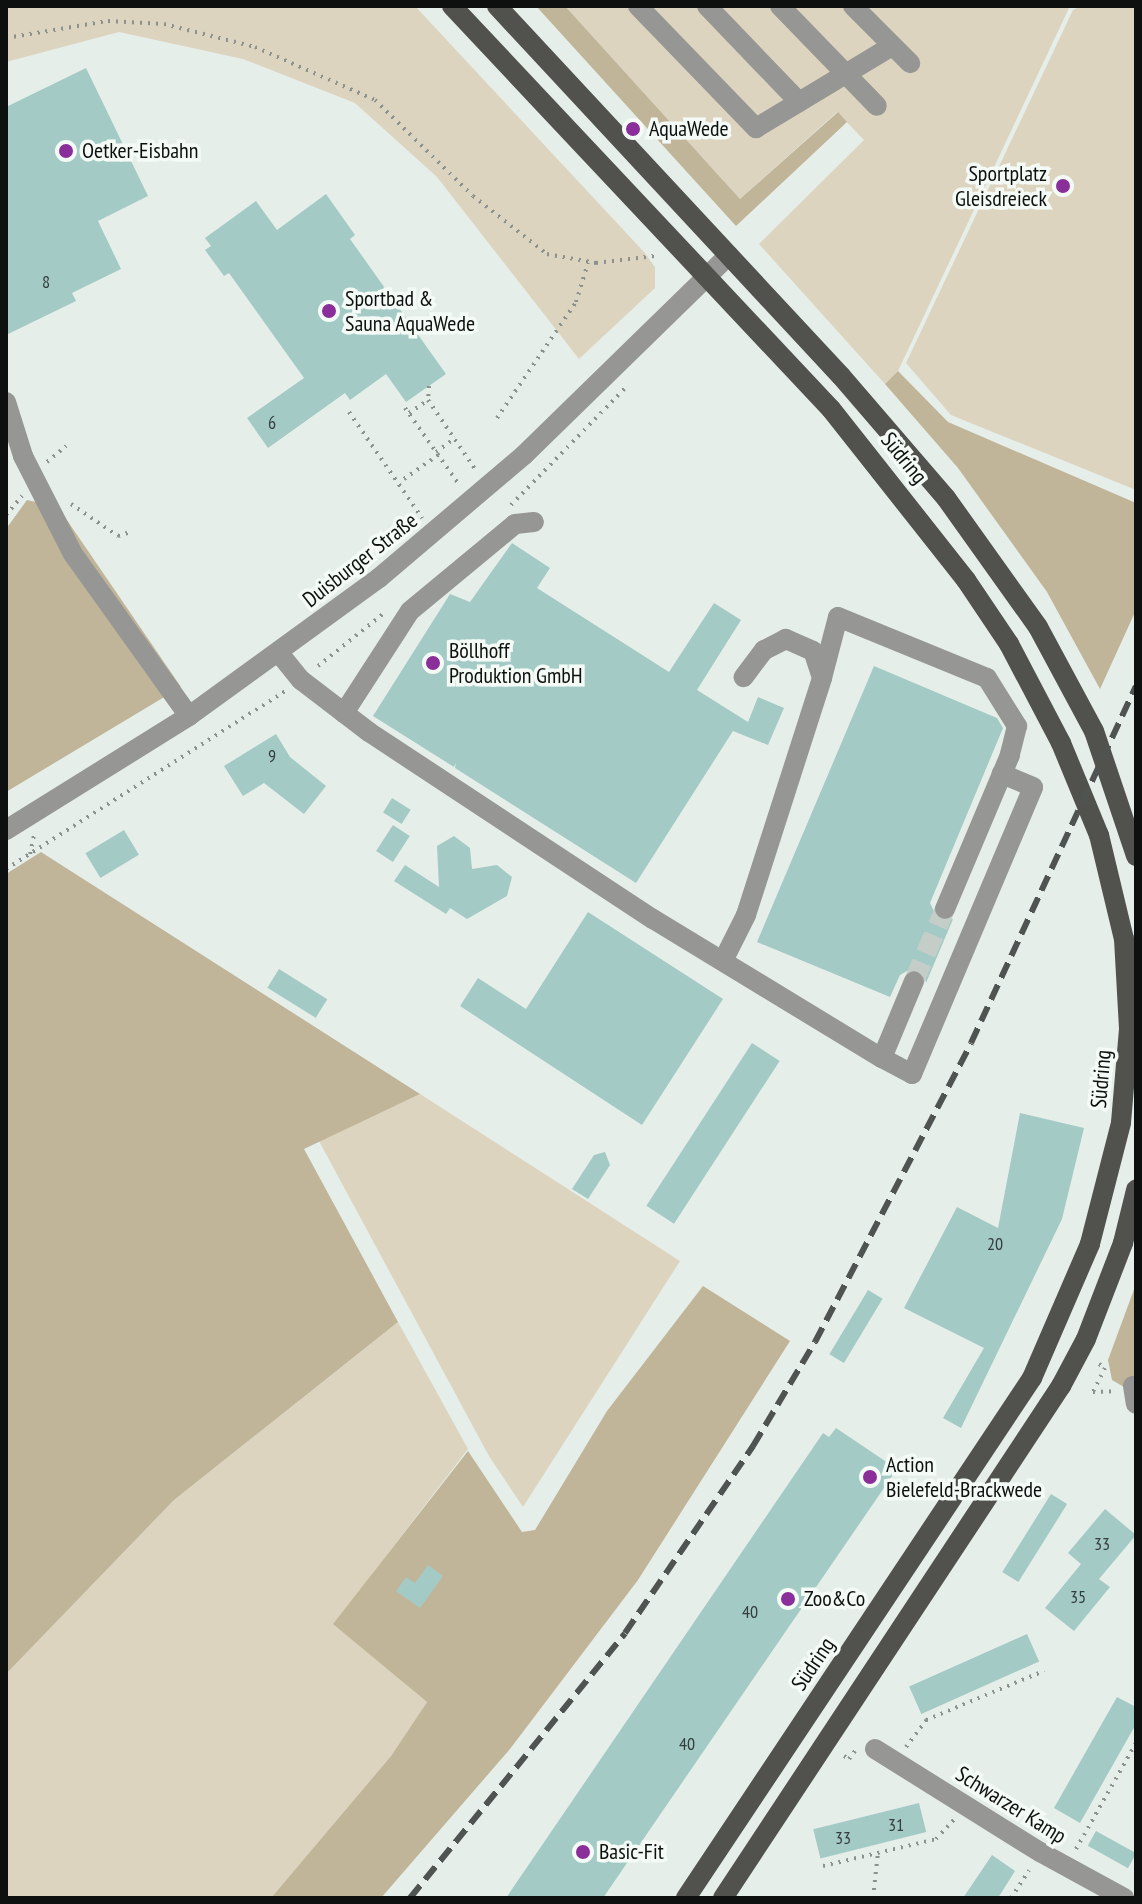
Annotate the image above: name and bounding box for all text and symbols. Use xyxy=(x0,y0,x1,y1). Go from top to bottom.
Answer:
place label: AquaWede xyxy=(649,116,729,142)
marker: AquaWede xyxy=(624,120,642,138)
place label: Oetker-Eisbahn xyxy=(82,138,198,164)
marker: Oetker-Eisbahn xyxy=(57,142,75,160)
place label: Sportplatz Gleisdreieck xyxy=(955,160,1047,212)
marker: Sportplatz Gleisdreieck xyxy=(1054,177,1072,195)
house number: 8 xyxy=(42,271,50,293)
place label: Sportbad & Sauna AquaWede xyxy=(345,285,476,336)
marker: Sportbad & Sauna AquaWede xyxy=(320,302,338,320)
house number: 6 xyxy=(268,412,276,434)
street label: Südring xyxy=(875,427,933,489)
street label: Duisburger Straße xyxy=(298,507,422,613)
place label: Böllhoff Produktion GmbH xyxy=(449,637,583,688)
marker: Böllhoff Produktion GmbH xyxy=(424,654,442,672)
house number: 9 xyxy=(268,745,276,767)
street label: Südring xyxy=(1085,1049,1117,1109)
house number: 20 xyxy=(987,1233,1003,1255)
place label: Action Bielefeld-Brackwede xyxy=(886,1451,1042,1502)
marker: Action Bielefeld-Brackwede xyxy=(861,1468,879,1486)
house number: 33 xyxy=(1094,1533,1110,1555)
place label: Zoo&Co xyxy=(804,1586,865,1612)
house number: 35 xyxy=(1070,1586,1086,1608)
marker: Zoo&Co xyxy=(779,1590,797,1608)
house number: 40 xyxy=(742,1601,758,1623)
street label: Südring xyxy=(786,1632,840,1696)
house number: 40 xyxy=(679,1733,695,1755)
street label: Schwarzer Kamp xyxy=(951,1761,1071,1849)
house number: 31 xyxy=(888,1814,904,1836)
house number: 33 xyxy=(835,1827,851,1849)
place label: Basic-Fit xyxy=(599,1839,664,1865)
marker: Basic-Fit xyxy=(574,1843,592,1861)

